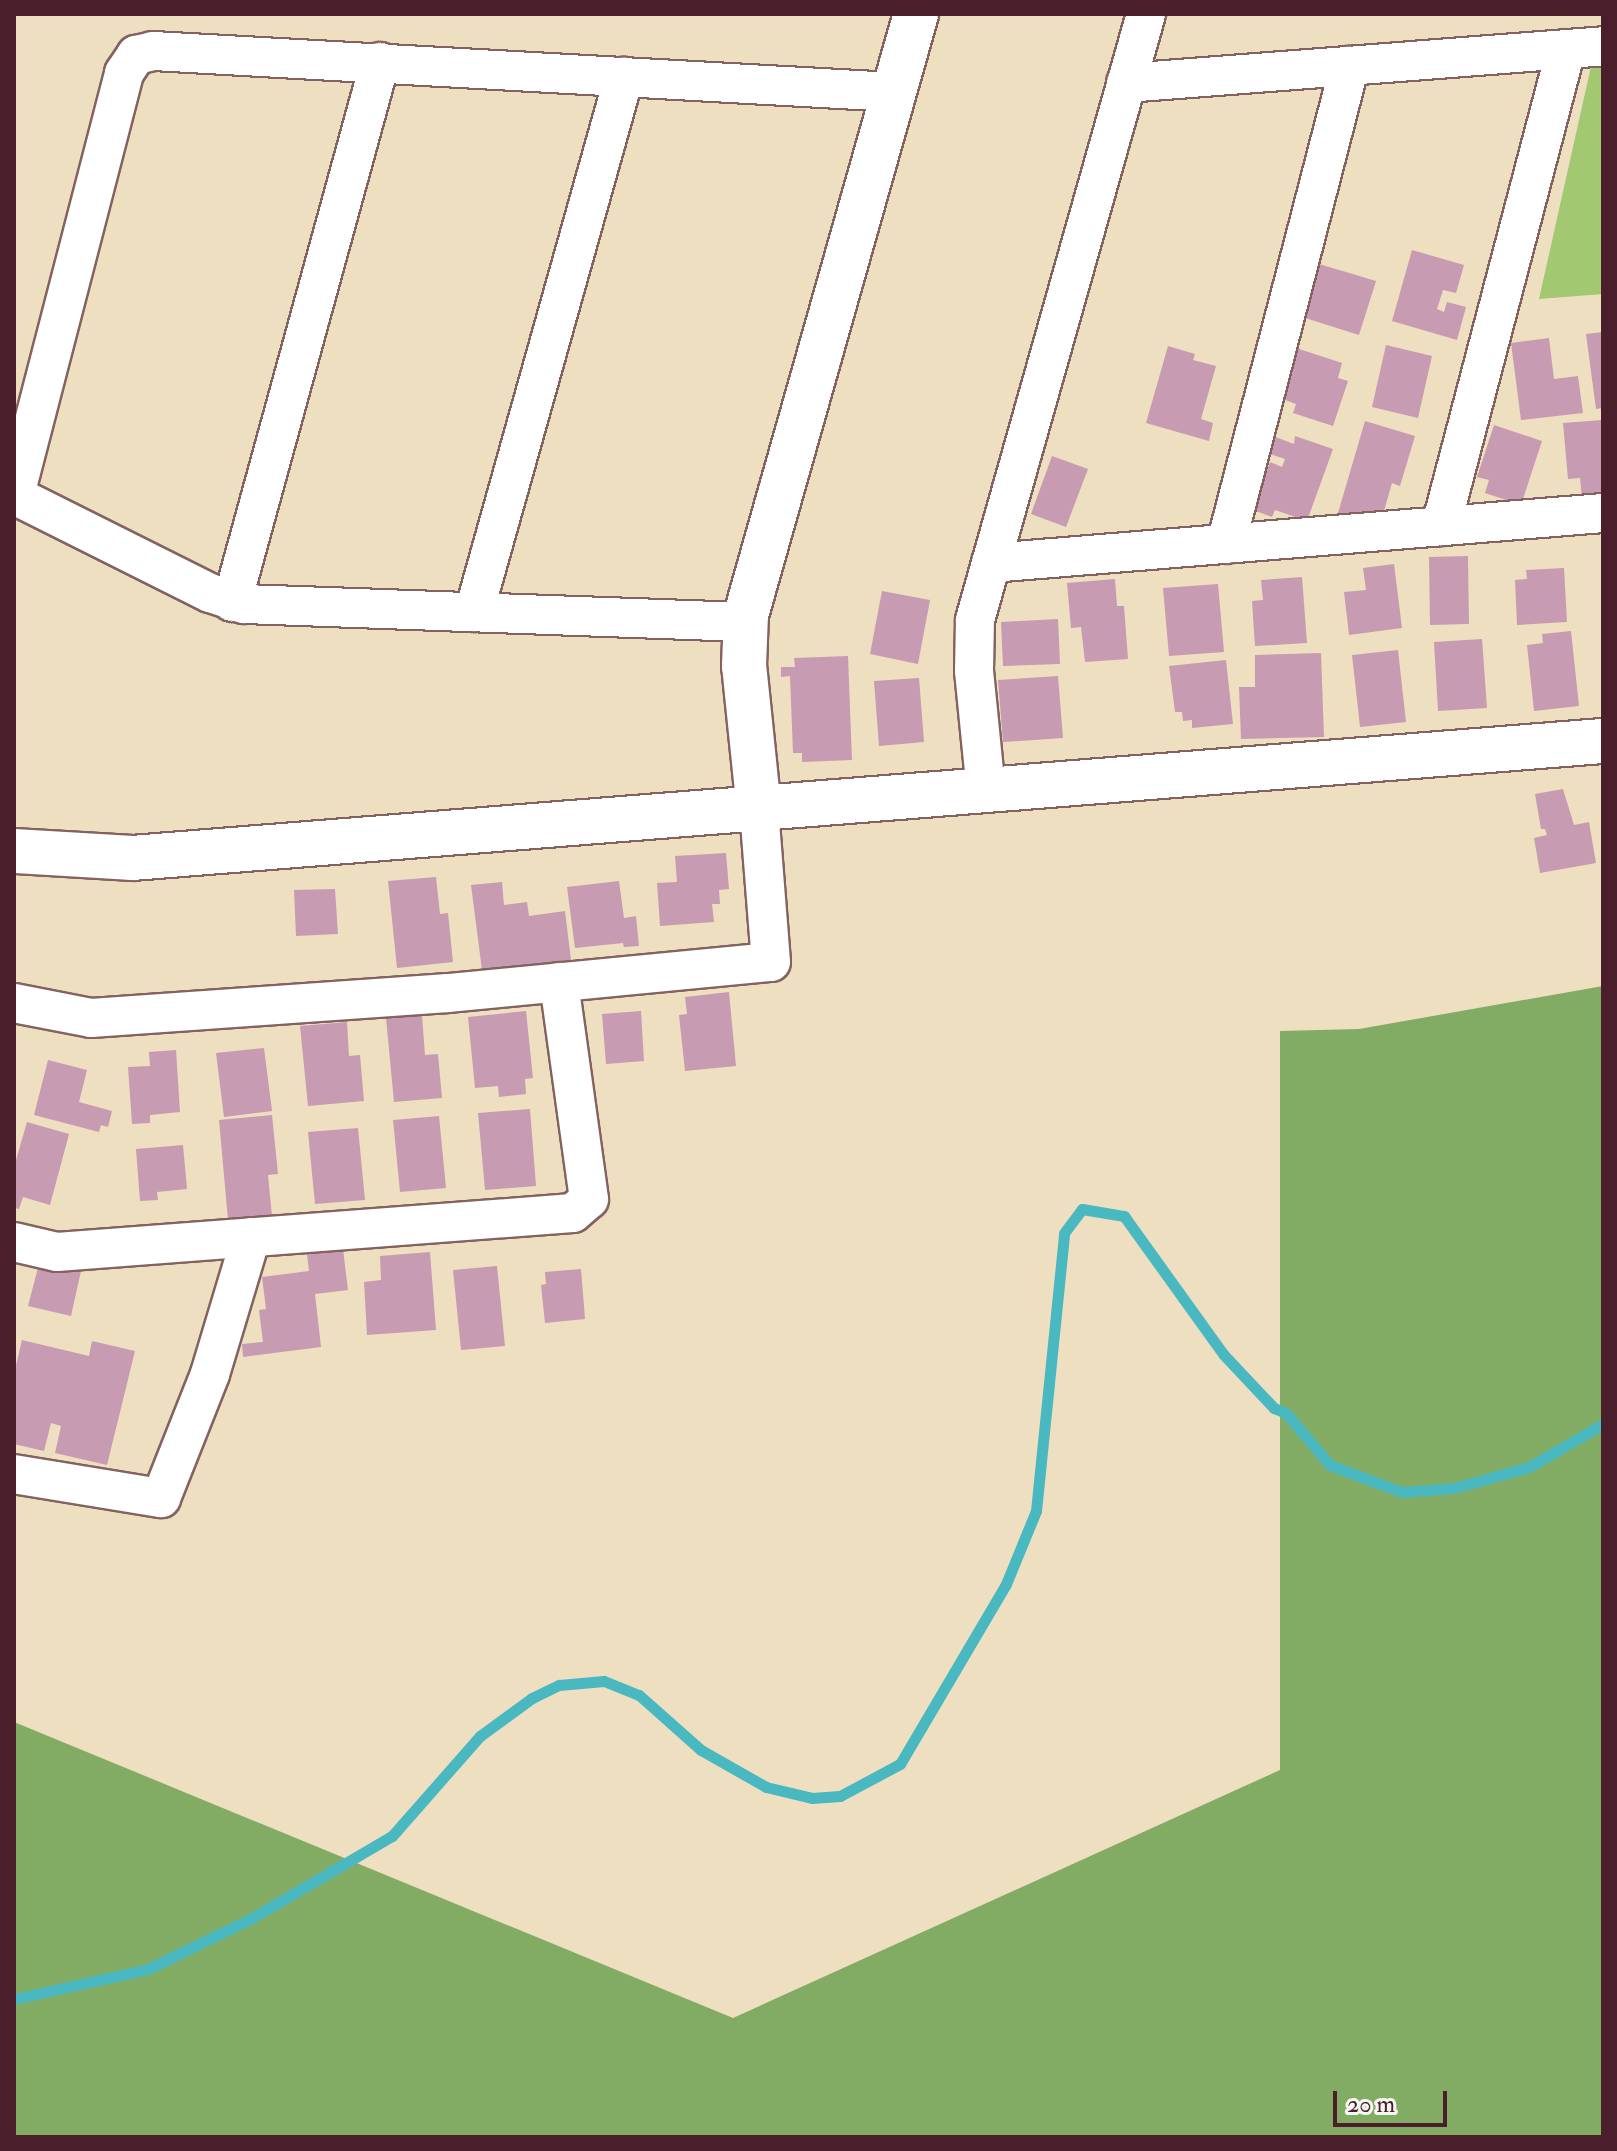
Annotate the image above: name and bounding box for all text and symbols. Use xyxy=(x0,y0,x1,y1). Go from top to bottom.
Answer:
scale bar xyxy=(1337,2075,1451,2125)
text: 20 m xyxy=(1347,2089,1395,2120)

